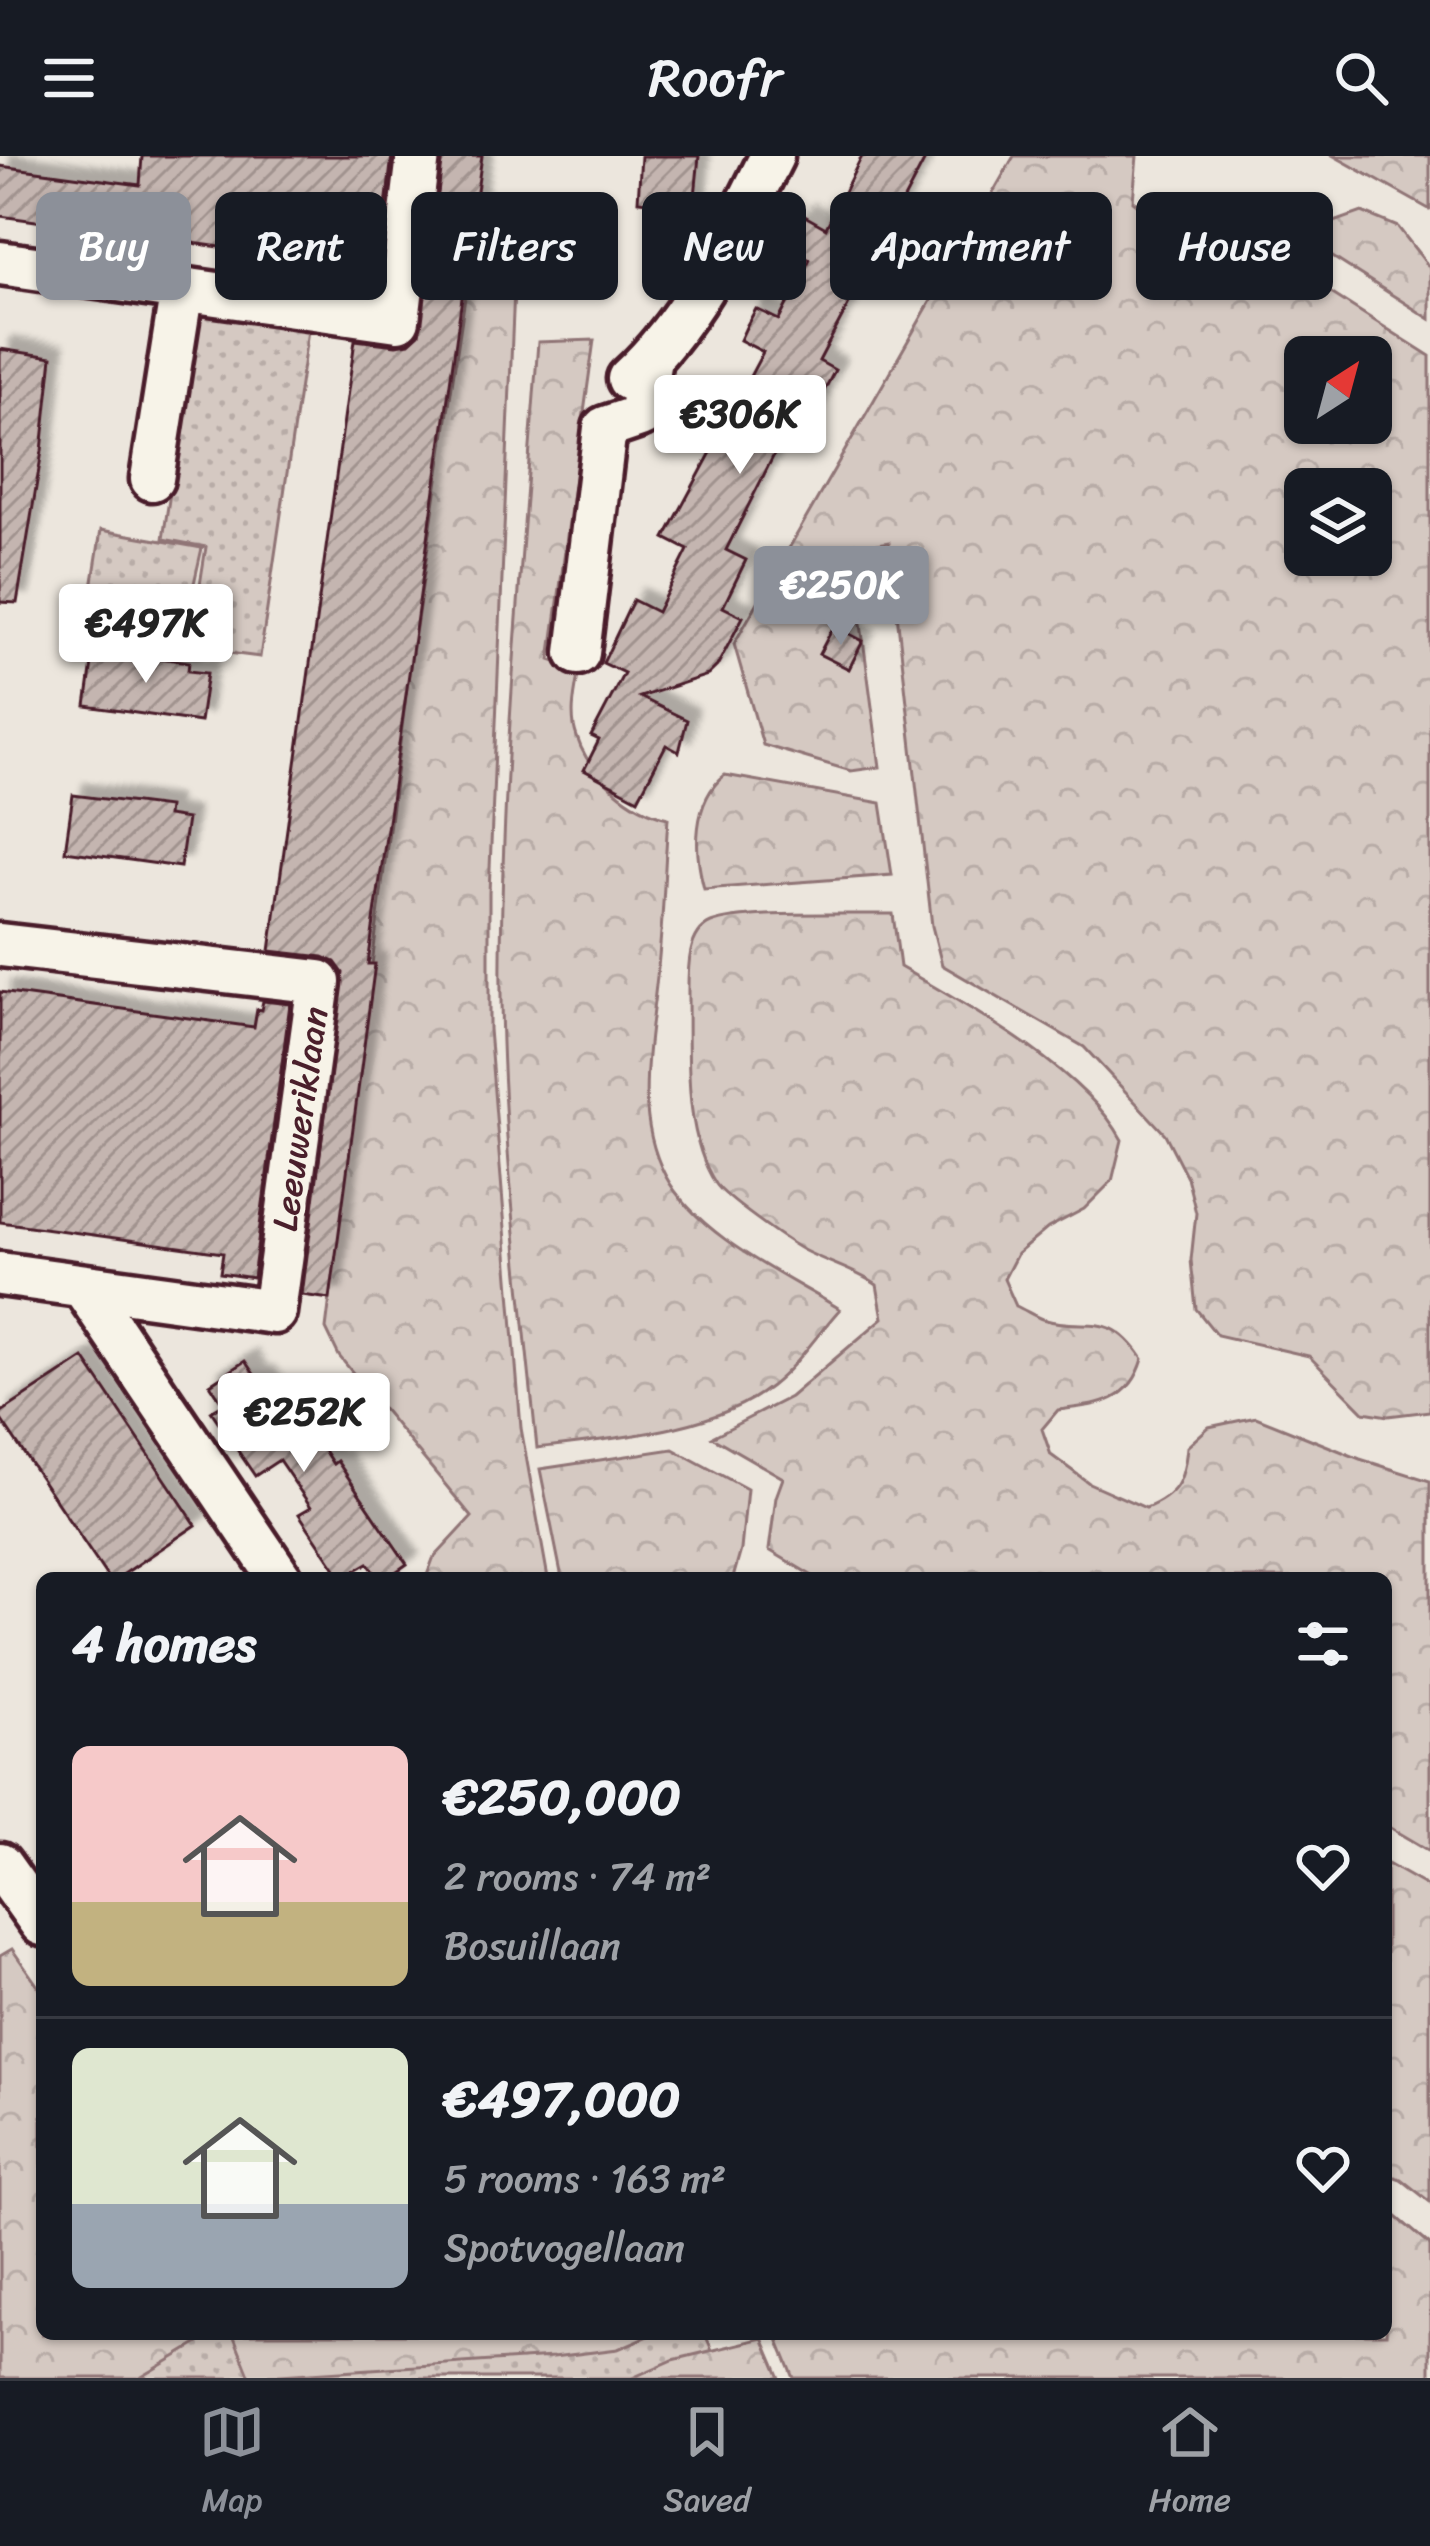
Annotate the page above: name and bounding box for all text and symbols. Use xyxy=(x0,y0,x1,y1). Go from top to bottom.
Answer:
text: Roofr xyxy=(648,30,782,126)
icon: menu xyxy=(36,45,102,111)
icon: search xyxy=(1328,45,1394,111)
chip: Buy xyxy=(36,192,191,300)
chip: Rent xyxy=(215,192,387,300)
chip: Filters xyxy=(411,192,618,300)
chip: New xyxy=(642,192,806,300)
chip: Apartment xyxy=(830,192,1112,300)
chip: House xyxy=(1136,192,1333,300)
north arrow xyxy=(1284,336,1392,444)
map controls xyxy=(1284,336,1392,576)
pin: €306K xyxy=(656,375,824,477)
text: €306K xyxy=(681,379,799,448)
button: layers xyxy=(1284,468,1392,576)
pin: €250K xyxy=(757,546,925,648)
text: €250K xyxy=(781,550,901,619)
pin: €497K xyxy=(62,584,230,686)
text: €497K xyxy=(86,588,206,657)
street label: Leeuweriklaan xyxy=(253,1003,347,1235)
pin: €252K xyxy=(220,1373,388,1475)
text: €252K xyxy=(245,1377,363,1446)
text: 4 homes xyxy=(72,1599,256,1689)
icon: filters xyxy=(1290,1611,1356,1677)
text: €250,000 xyxy=(444,1752,681,1842)
icon: home xyxy=(168,1794,312,1938)
icon: heart xyxy=(1290,1833,1356,1899)
text: 2 rooms · 74 m² xyxy=(444,1842,711,1911)
text: Bosuillaan xyxy=(444,1911,620,1980)
text: €497,000 xyxy=(444,2054,681,2144)
icon: home xyxy=(168,2096,312,2240)
icon: heart xyxy=(1290,2135,1356,2201)
text: 5 rooms · 163 m² xyxy=(444,2144,726,2213)
text: Spotvogellaan xyxy=(444,2213,685,2282)
tab: Map xyxy=(199,2399,265,2529)
tab: Saved xyxy=(663,2399,750,2529)
tab: Home xyxy=(1148,2399,1231,2529)

